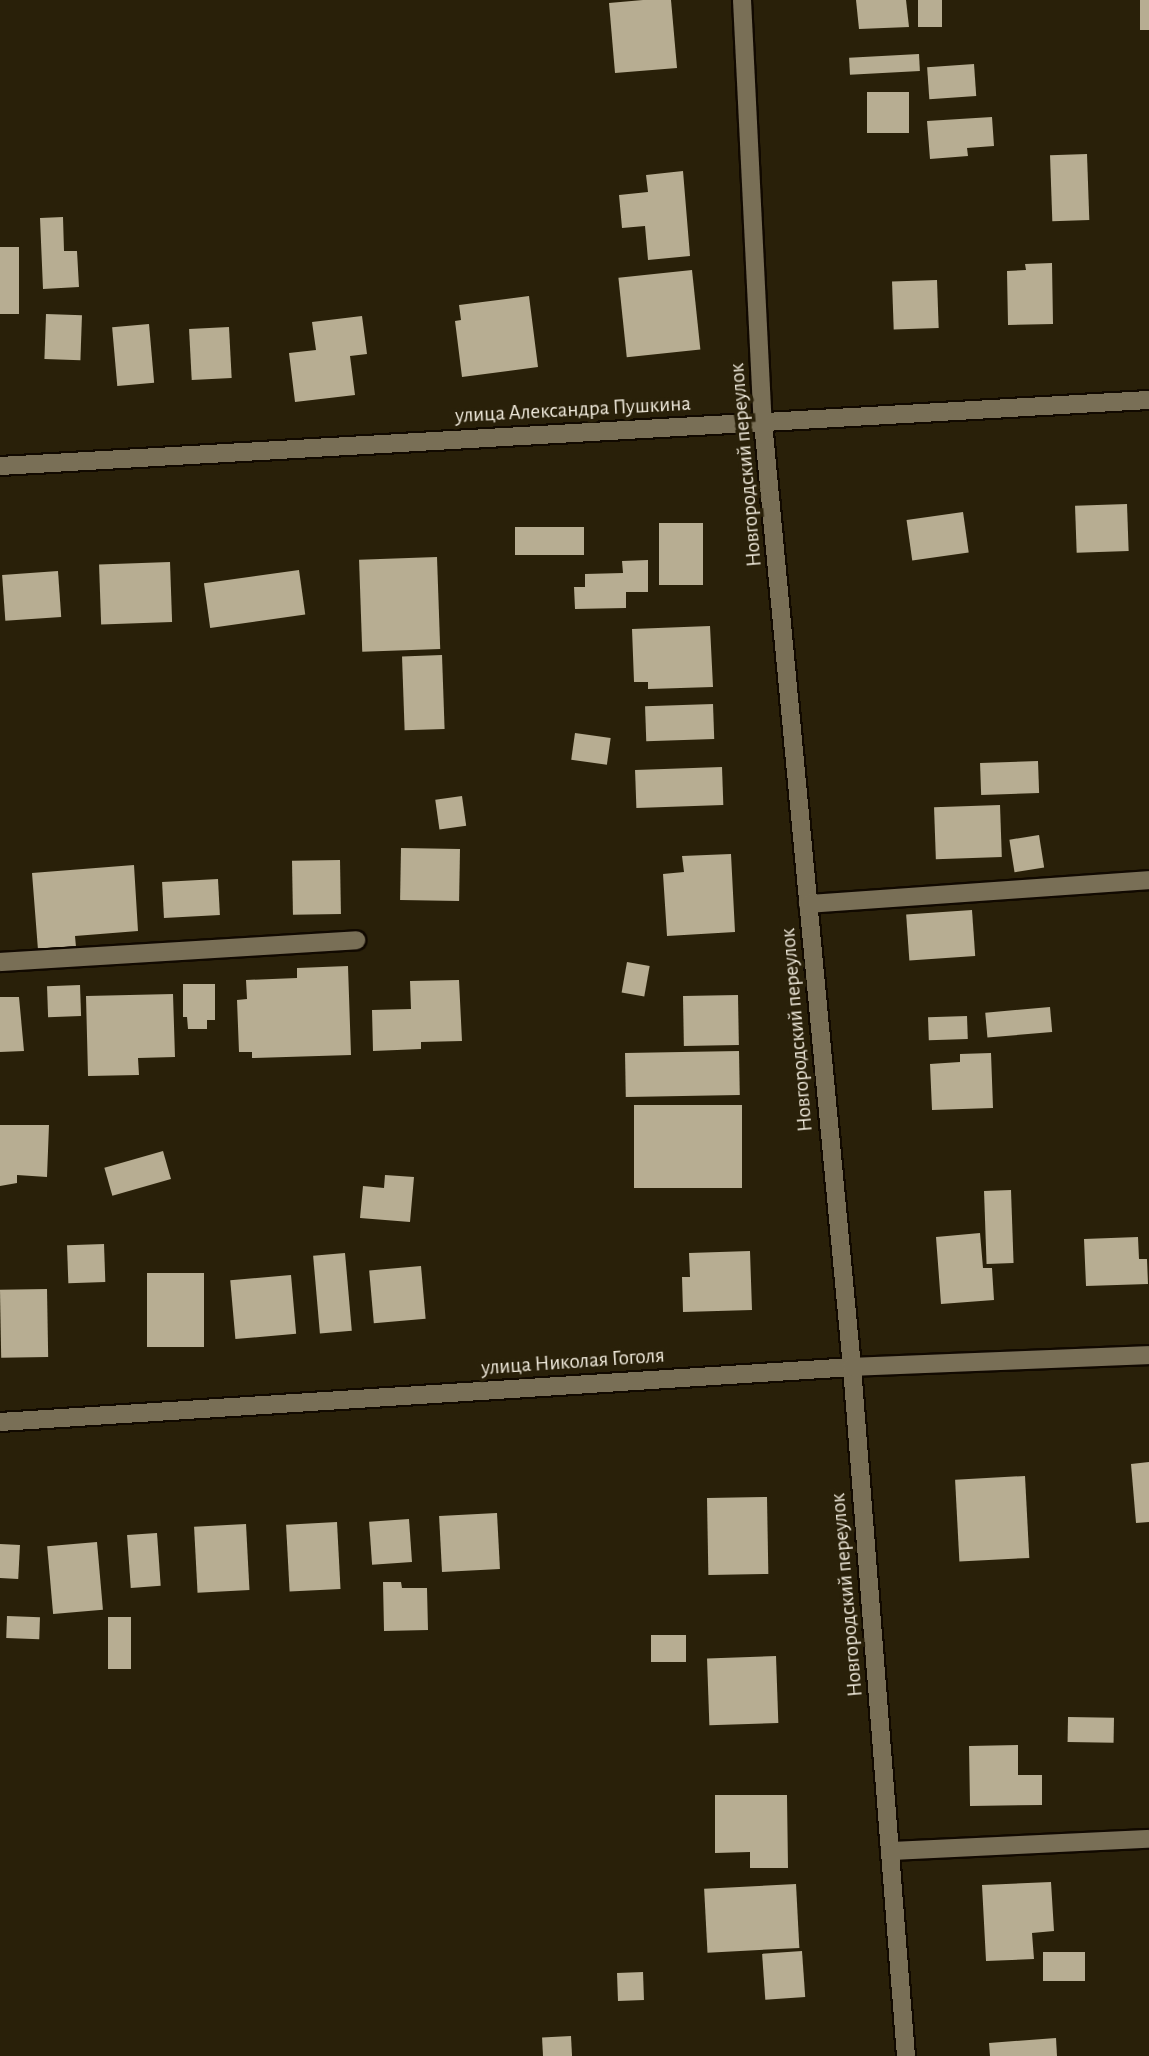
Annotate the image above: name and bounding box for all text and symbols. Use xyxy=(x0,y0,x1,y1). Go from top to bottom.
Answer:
street label: Новгородский переулок xyxy=(725,362,767,568)
street label: улица Александра Пушкина xyxy=(454,391,692,429)
street label: Новгородский переулок xyxy=(776,927,818,1133)
street label: улица Николая Гоголя xyxy=(480,1343,666,1381)
street label: Новгородский переулок xyxy=(826,1492,868,1698)

